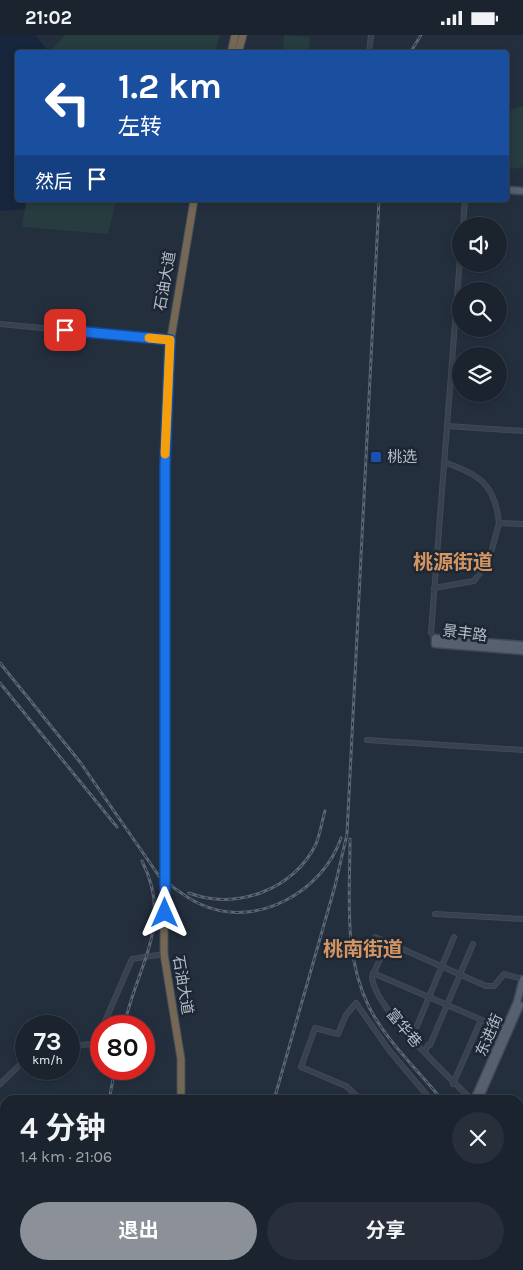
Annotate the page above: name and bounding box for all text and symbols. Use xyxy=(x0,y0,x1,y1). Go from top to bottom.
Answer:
text: 21:02 xyxy=(25,7,72,29)
text: 1.2 km xyxy=(118,66,222,107)
icon: left xyxy=(35,70,100,135)
text: 左转 xyxy=(118,114,162,140)
icon: arrive xyxy=(83,165,111,193)
text: 然后 xyxy=(35,171,73,193)
map controls xyxy=(452,217,507,402)
button: sound xyxy=(452,217,507,272)
street label: 石油大道 xyxy=(151,250,179,312)
button: search xyxy=(452,282,507,337)
pin xyxy=(44,309,86,351)
icon: arrive xyxy=(51,316,79,344)
button: layers xyxy=(452,347,507,402)
place label: 桃选 xyxy=(387,448,417,466)
marker: 桃选 xyxy=(369,450,383,464)
district label: 桃源街道 xyxy=(413,551,493,574)
street label: 景丰路 xyxy=(442,621,488,645)
position arrow xyxy=(138,886,190,938)
district label: 桃南街道 xyxy=(323,938,403,961)
street label: 石油大道 xyxy=(169,954,197,1016)
street label: 富华巷 xyxy=(383,1005,425,1051)
street label: 东进街 xyxy=(472,1011,506,1059)
speed limit sign: 80 xyxy=(90,1015,155,1080)
text: 73 xyxy=(33,1027,61,1056)
text: km/h xyxy=(32,1053,63,1067)
text: 4 分钟 xyxy=(20,1110,105,1146)
button: close xyxy=(452,1112,504,1164)
text: 1.4 km · 21:06 xyxy=(20,1147,112,1166)
button: 退出 xyxy=(20,1202,257,1260)
button: 分享 xyxy=(267,1202,504,1260)

